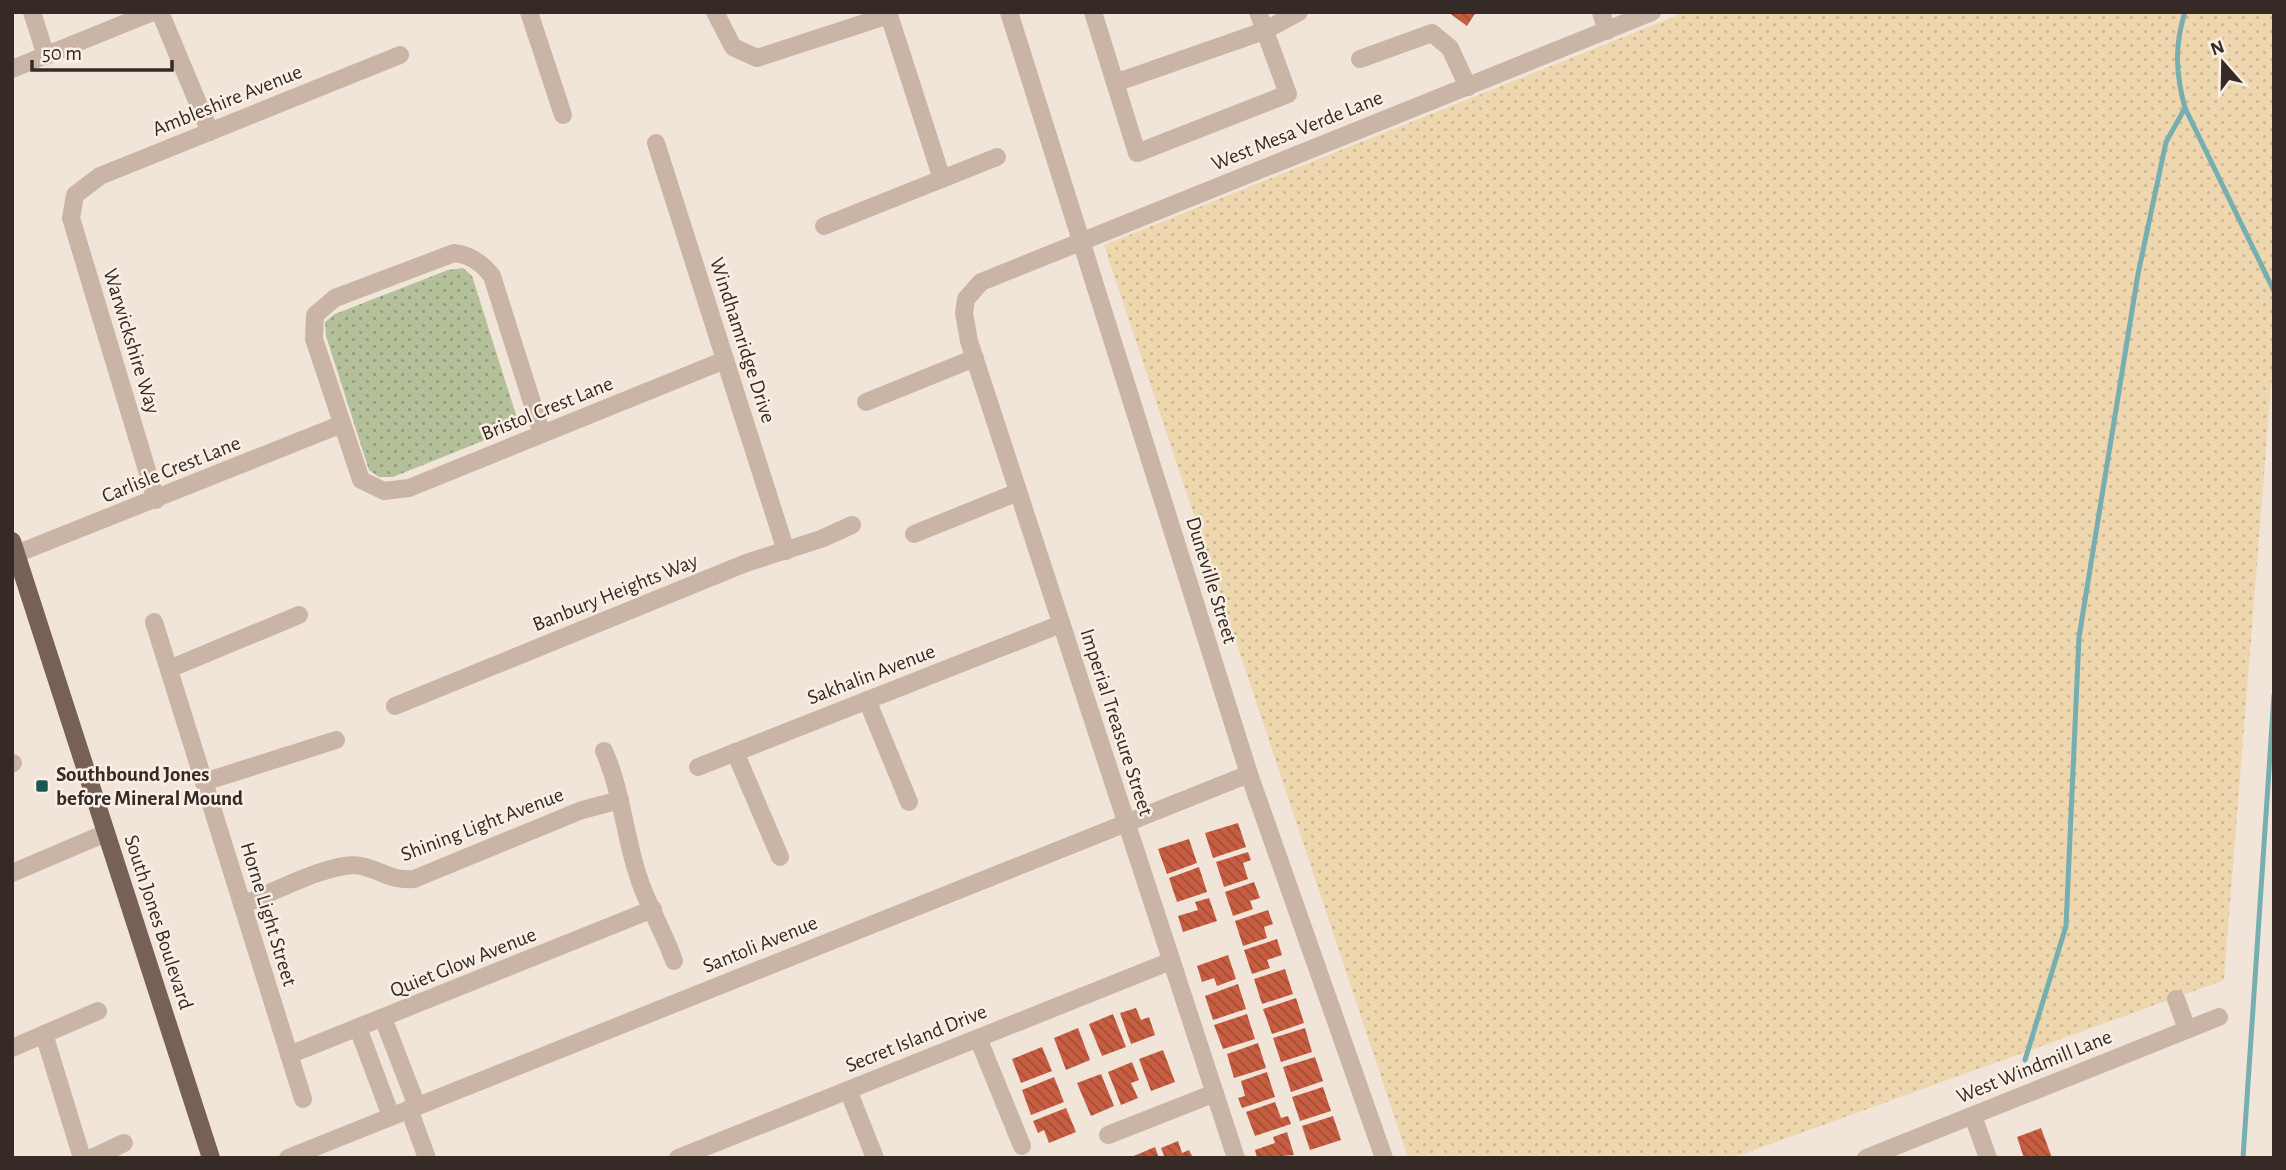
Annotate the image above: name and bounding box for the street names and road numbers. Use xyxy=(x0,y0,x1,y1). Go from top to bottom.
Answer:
street label: Ambleshire Avenue xyxy=(149,61,305,140)
street label: West Mesa Verde Lane xyxy=(1209,87,1386,174)
street label: Windhamridge Drive xyxy=(706,255,779,425)
street label: Warwickshire Way xyxy=(99,266,164,416)
street label: Bristol Crest Lane xyxy=(478,373,616,444)
street label: Carlisle Crest Lane xyxy=(99,432,243,507)
street label: Duneville Street xyxy=(1182,514,1241,646)
street label: Banbury Heights Way xyxy=(530,550,701,635)
street label: Imperial Treasure Street xyxy=(1076,626,1157,819)
street label: Sakhalin Avenue xyxy=(804,640,938,708)
street label: Shining Light Avenue xyxy=(398,784,566,865)
street label: South Jones Boulevard xyxy=(120,832,197,1012)
street label: Horne Light Street xyxy=(237,840,300,989)
street label: Santoli Avenue xyxy=(700,912,820,977)
street label: Quiet Glow Avenue xyxy=(387,924,539,1001)
street label: Secret Island Drive xyxy=(843,1001,990,1076)
street label: West Windmill Lane xyxy=(1954,1026,2115,1107)

